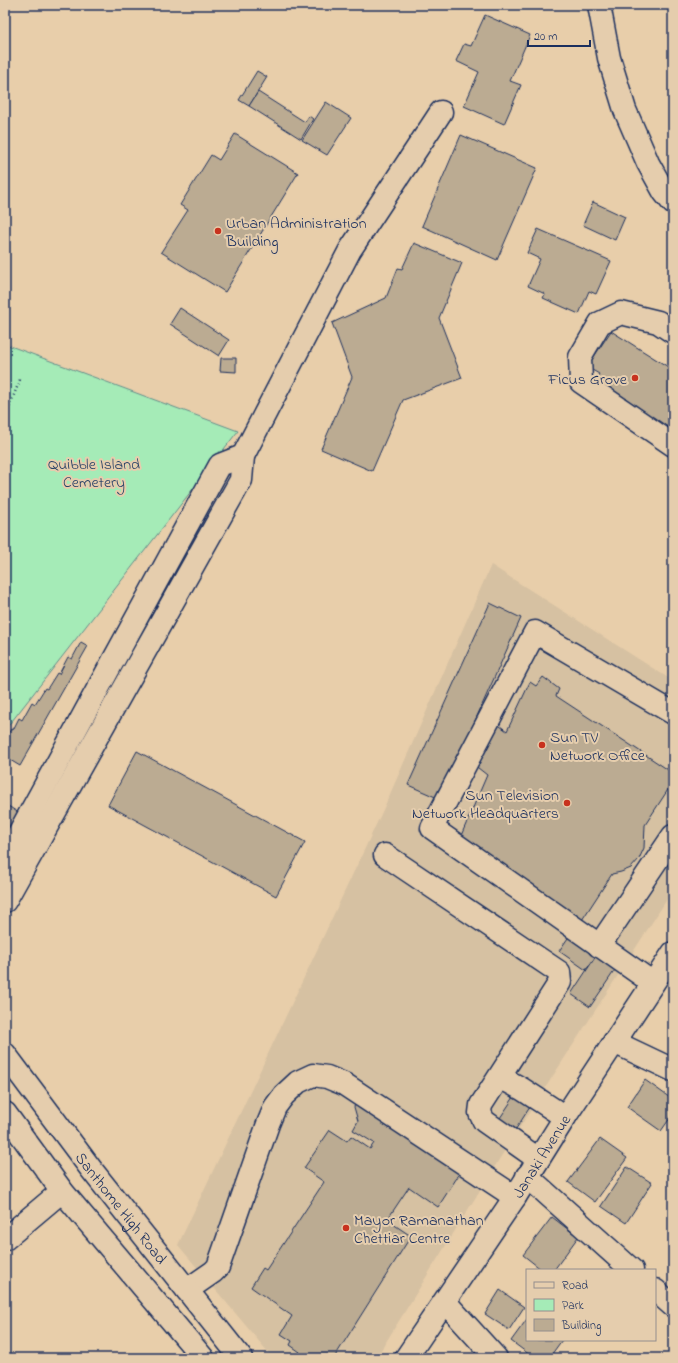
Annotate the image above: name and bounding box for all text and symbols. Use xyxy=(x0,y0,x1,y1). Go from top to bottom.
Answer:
scale bar xyxy=(528,22,590,48)
text: 20 m xyxy=(534,28,557,46)
place label: Urban Administration Building xyxy=(225,212,367,254)
marker: Urban Administration Building xyxy=(213,226,223,236)
place label: Ficus Grove xyxy=(547,368,628,392)
marker: Ficus Grove xyxy=(630,373,640,383)
park label: Quibble Island Cemetery xyxy=(48,453,140,495)
place label: Sun TV Network Office xyxy=(550,726,646,768)
marker: Sun TV Network Office xyxy=(537,740,547,750)
place label: Sun Television Network Headquarters xyxy=(412,784,559,826)
marker: Sun Television Network Headquarters xyxy=(562,798,572,808)
street label: Janaki Avenue xyxy=(507,1110,578,1203)
street label: Santhome High Road xyxy=(68,1148,172,1270)
place label: Mayor Ramanathan Chettiar Centre xyxy=(354,1209,484,1251)
marker: Mayor Ramanathan Chettiar Centre xyxy=(341,1223,351,1233)
legend xyxy=(526,1269,656,1341)
text: Road xyxy=(562,1277,588,1295)
text: Park xyxy=(562,1297,584,1315)
text: Building xyxy=(561,1317,601,1336)

